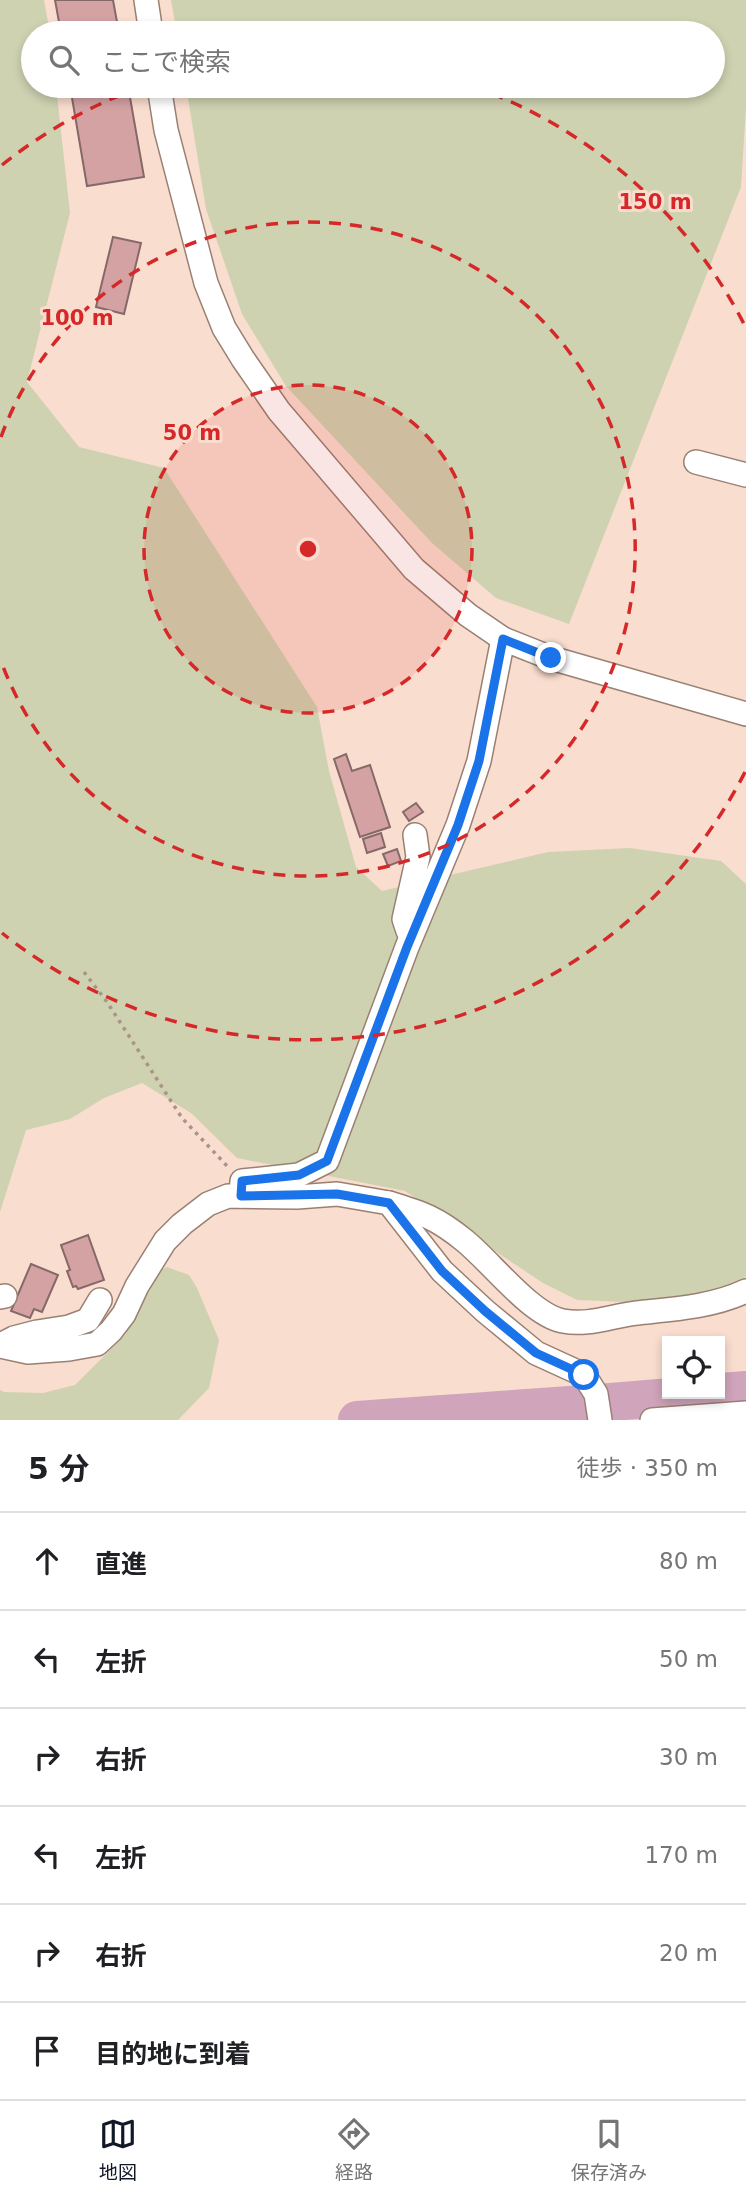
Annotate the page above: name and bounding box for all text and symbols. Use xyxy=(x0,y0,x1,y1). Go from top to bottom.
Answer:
search box xyxy=(21,21,725,98)
icon: search xyxy=(45,41,83,79)
text: ここで検索 xyxy=(101,47,231,77)
text: 150 m xyxy=(618,190,692,214)
text: 100 m xyxy=(40,306,114,330)
text: 50 m xyxy=(163,421,221,445)
centre of rings xyxy=(296,537,320,561)
route end xyxy=(535,642,566,673)
map controls xyxy=(662,1336,725,1399)
button: locate xyxy=(662,1336,725,1399)
route start xyxy=(568,1359,599,1390)
text: 5 分 xyxy=(28,1451,89,1486)
text: 徒歩 · 350 m xyxy=(576,1455,718,1481)
icon: ahead xyxy=(28,1542,66,1580)
text: 80 m xyxy=(659,1548,718,1574)
text: 直進 xyxy=(95,1549,147,1579)
icon: left xyxy=(28,1640,66,1678)
text: 50 m xyxy=(659,1646,718,1672)
text: 左折 xyxy=(95,1647,147,1677)
icon: right xyxy=(28,1738,66,1776)
text: 30 m xyxy=(659,1744,718,1770)
text: 右折 xyxy=(95,1745,147,1775)
icon: left xyxy=(28,1836,66,1874)
text: 170 m xyxy=(644,1842,718,1868)
text: 左折 xyxy=(95,1843,147,1873)
icon: right xyxy=(28,1934,66,1972)
text: 20 m xyxy=(659,1940,718,1966)
text: 右折 xyxy=(95,1941,147,1971)
icon: arrive xyxy=(28,2032,66,2070)
text: 目的地に到着 xyxy=(95,2039,251,2069)
tab: 地図 xyxy=(99,2115,137,2184)
tab: 経路 xyxy=(335,2115,373,2184)
tab: 保存済み xyxy=(571,2115,647,2184)

